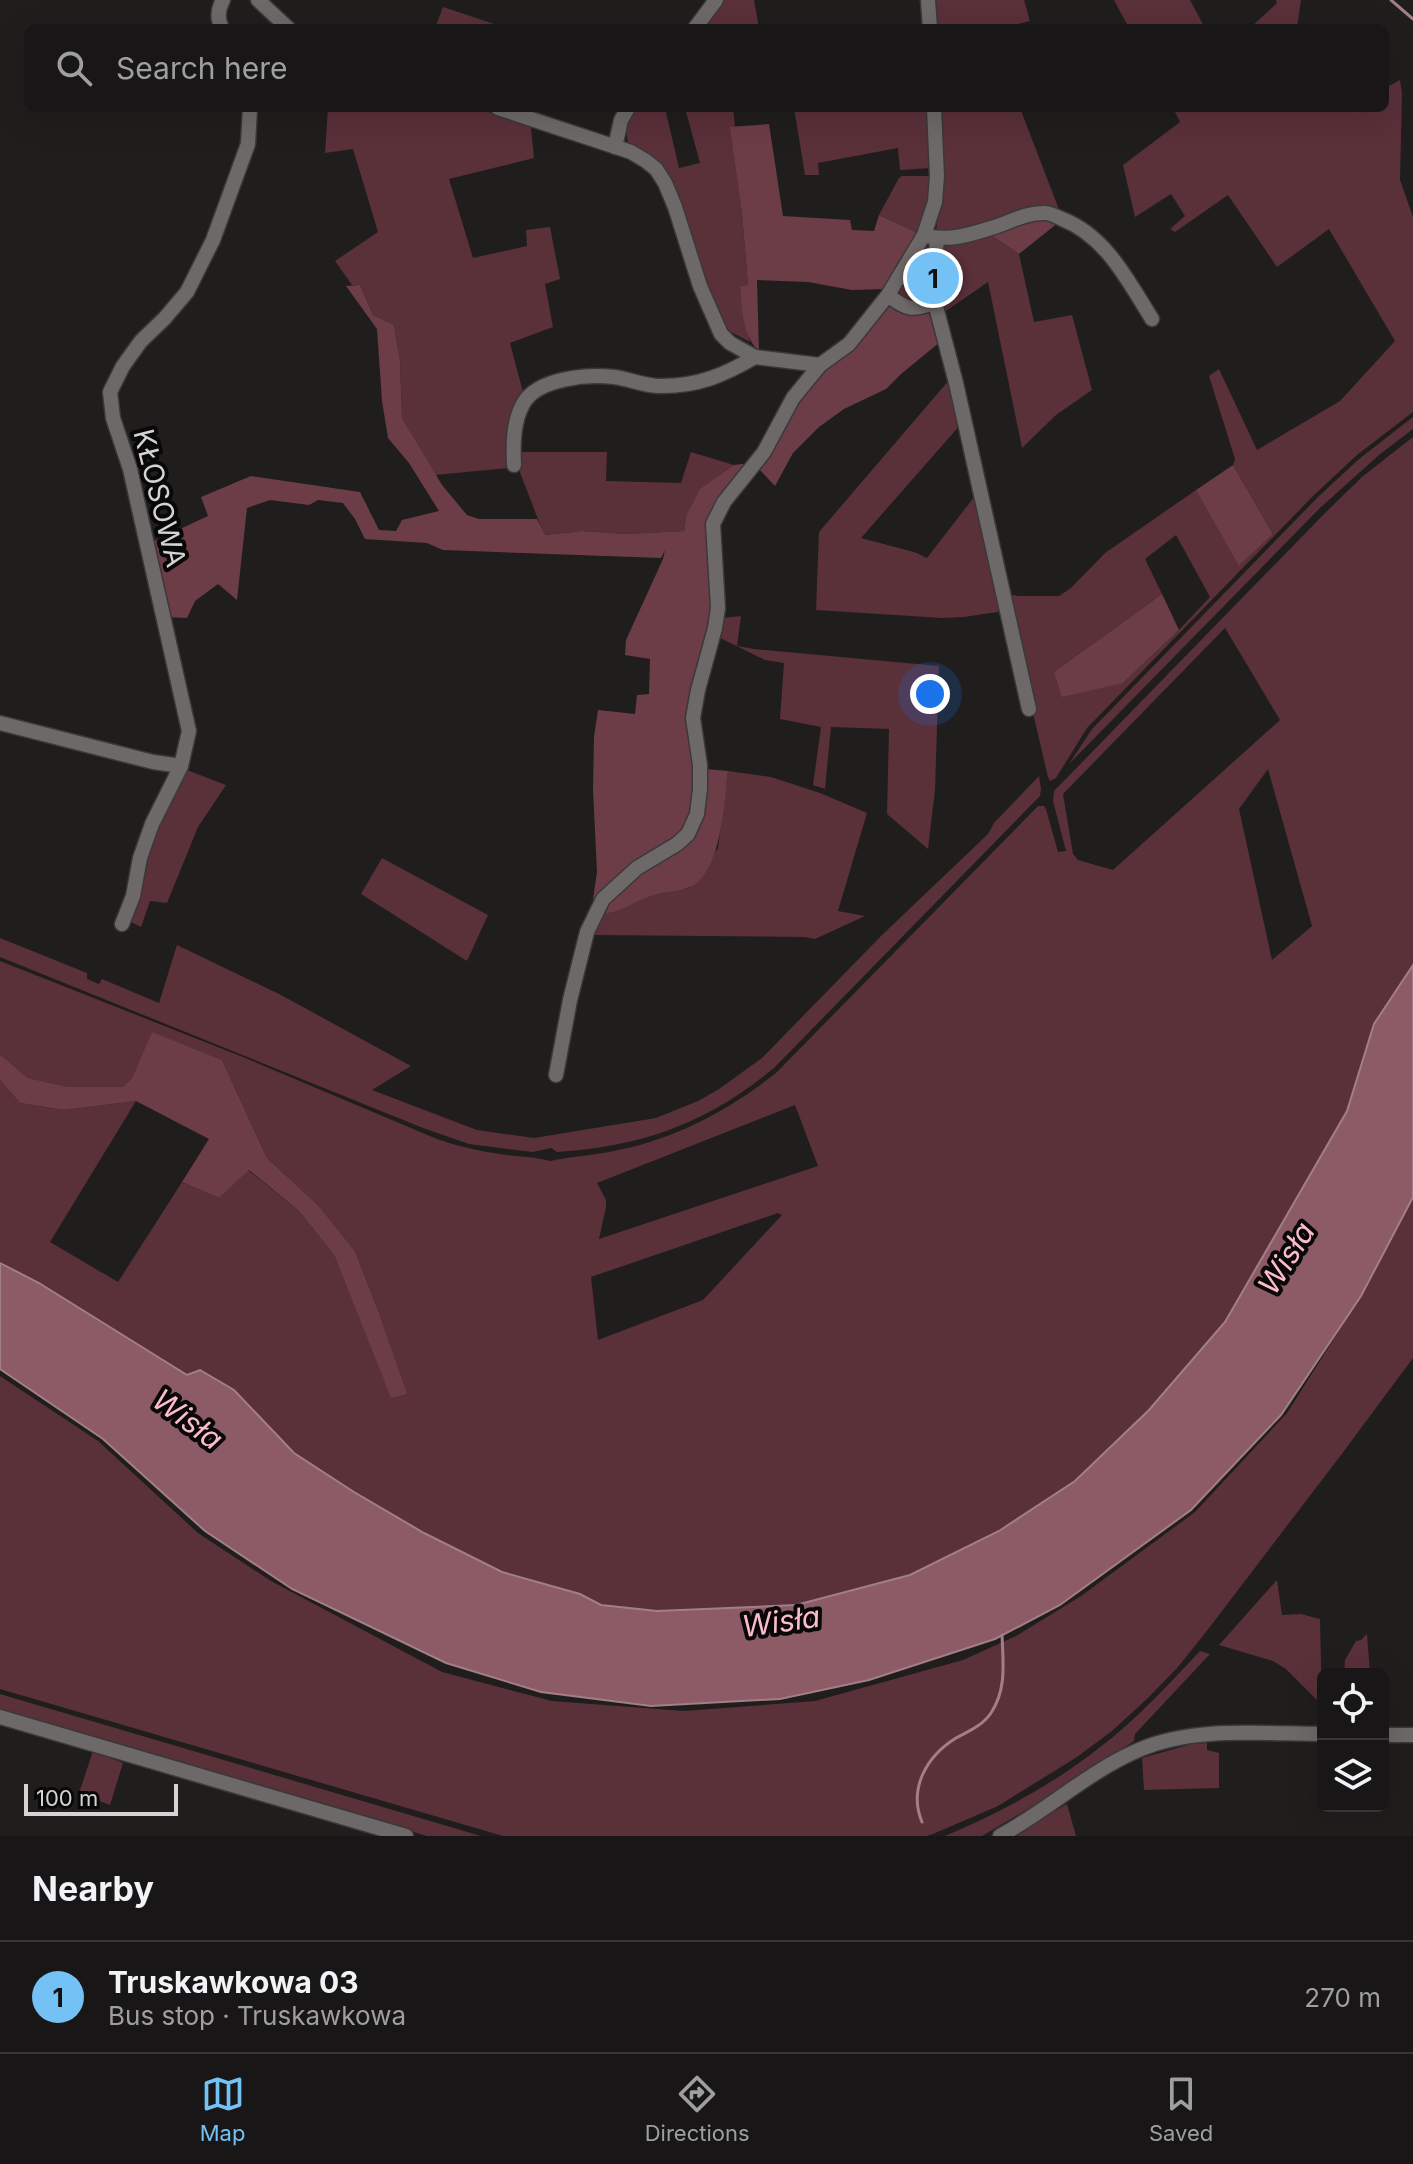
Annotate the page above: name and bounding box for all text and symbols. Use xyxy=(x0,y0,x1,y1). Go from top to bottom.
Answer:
search box xyxy=(24,24,1389,112)
icon: search xyxy=(52,46,96,90)
text: Search here xyxy=(116,50,288,86)
pin: 1 xyxy=(907,248,959,308)
street label: KŁOSOWA xyxy=(126,426,194,570)
your location xyxy=(910,674,950,714)
water label: Wisła xyxy=(1250,1215,1322,1301)
water label: Wisła xyxy=(146,1381,230,1457)
water label: Wisła xyxy=(740,1598,822,1644)
map controls xyxy=(1317,1668,1389,1812)
button: locate xyxy=(1317,1668,1389,1740)
button: layers xyxy=(1317,1740,1389,1812)
scale bar xyxy=(24,1780,178,1816)
text: 100 m xyxy=(36,1785,98,1811)
text: Nearby xyxy=(32,1868,154,1909)
text: Truskawkowa 03 xyxy=(108,1964,359,2000)
text: 1 xyxy=(52,1982,64,2013)
text: 270 m xyxy=(1304,1982,1381,2013)
text: Bus stop · Truskawkowa xyxy=(108,2000,406,2031)
tab: Map xyxy=(200,2072,245,2146)
tab: Directions xyxy=(645,2072,750,2146)
tab: Saved xyxy=(1149,2072,1213,2146)

